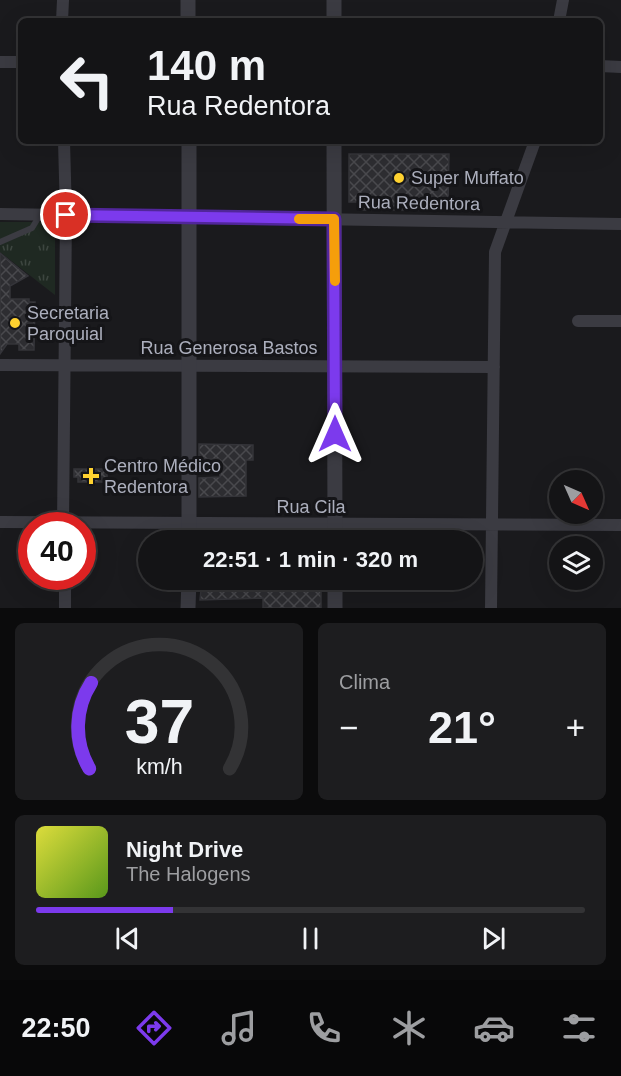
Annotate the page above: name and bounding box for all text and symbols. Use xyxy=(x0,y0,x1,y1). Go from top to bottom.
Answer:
icon: left xyxy=(48,42,126,120)
text: 140 m xyxy=(147,42,266,89)
text: Rua Redentora xyxy=(147,91,330,121)
place label: Super Muffato xyxy=(411,168,524,188)
marker: Super Muffato xyxy=(392,171,406,185)
pin xyxy=(40,189,91,240)
street label: Rua Redentora xyxy=(358,192,481,214)
icon: arrive xyxy=(49,198,82,231)
place label: Secretaria Paroquial xyxy=(27,303,110,344)
marker: Secretaria Paroquial xyxy=(8,316,22,330)
street label: Rua Generosa Bastos xyxy=(140,338,318,358)
position arrow xyxy=(303,402,367,466)
place label: Centro Médico Redentora xyxy=(104,456,221,497)
marker: Centro Médico Redentora xyxy=(82,467,100,485)
north arrow xyxy=(549,470,603,524)
map controls xyxy=(549,470,603,590)
street label: Rua Cila xyxy=(276,497,347,517)
speed limit sign: 40 xyxy=(18,512,96,590)
button: layers xyxy=(549,536,603,590)
text: 22:51 · 1 min · 320 m xyxy=(203,547,418,572)
text: Clima xyxy=(339,671,390,693)
text: 37 xyxy=(124,687,194,756)
text: 21° xyxy=(428,702,496,753)
text: − xyxy=(339,709,358,746)
text: + xyxy=(566,709,585,746)
text: km/h xyxy=(136,755,182,779)
text: Night Drive xyxy=(126,837,243,862)
text: The Halogens xyxy=(126,863,251,885)
icon: previous xyxy=(111,922,144,955)
icon: pause xyxy=(294,922,327,955)
icon: next xyxy=(477,922,510,955)
icon: directions xyxy=(133,1007,175,1049)
icon: music xyxy=(218,1007,260,1049)
icon: phone xyxy=(303,1007,345,1049)
icon: climate xyxy=(388,1007,430,1049)
icon: car xyxy=(473,1007,515,1049)
icon: filters xyxy=(558,1007,600,1049)
text: 22:50 xyxy=(21,1013,90,1043)

